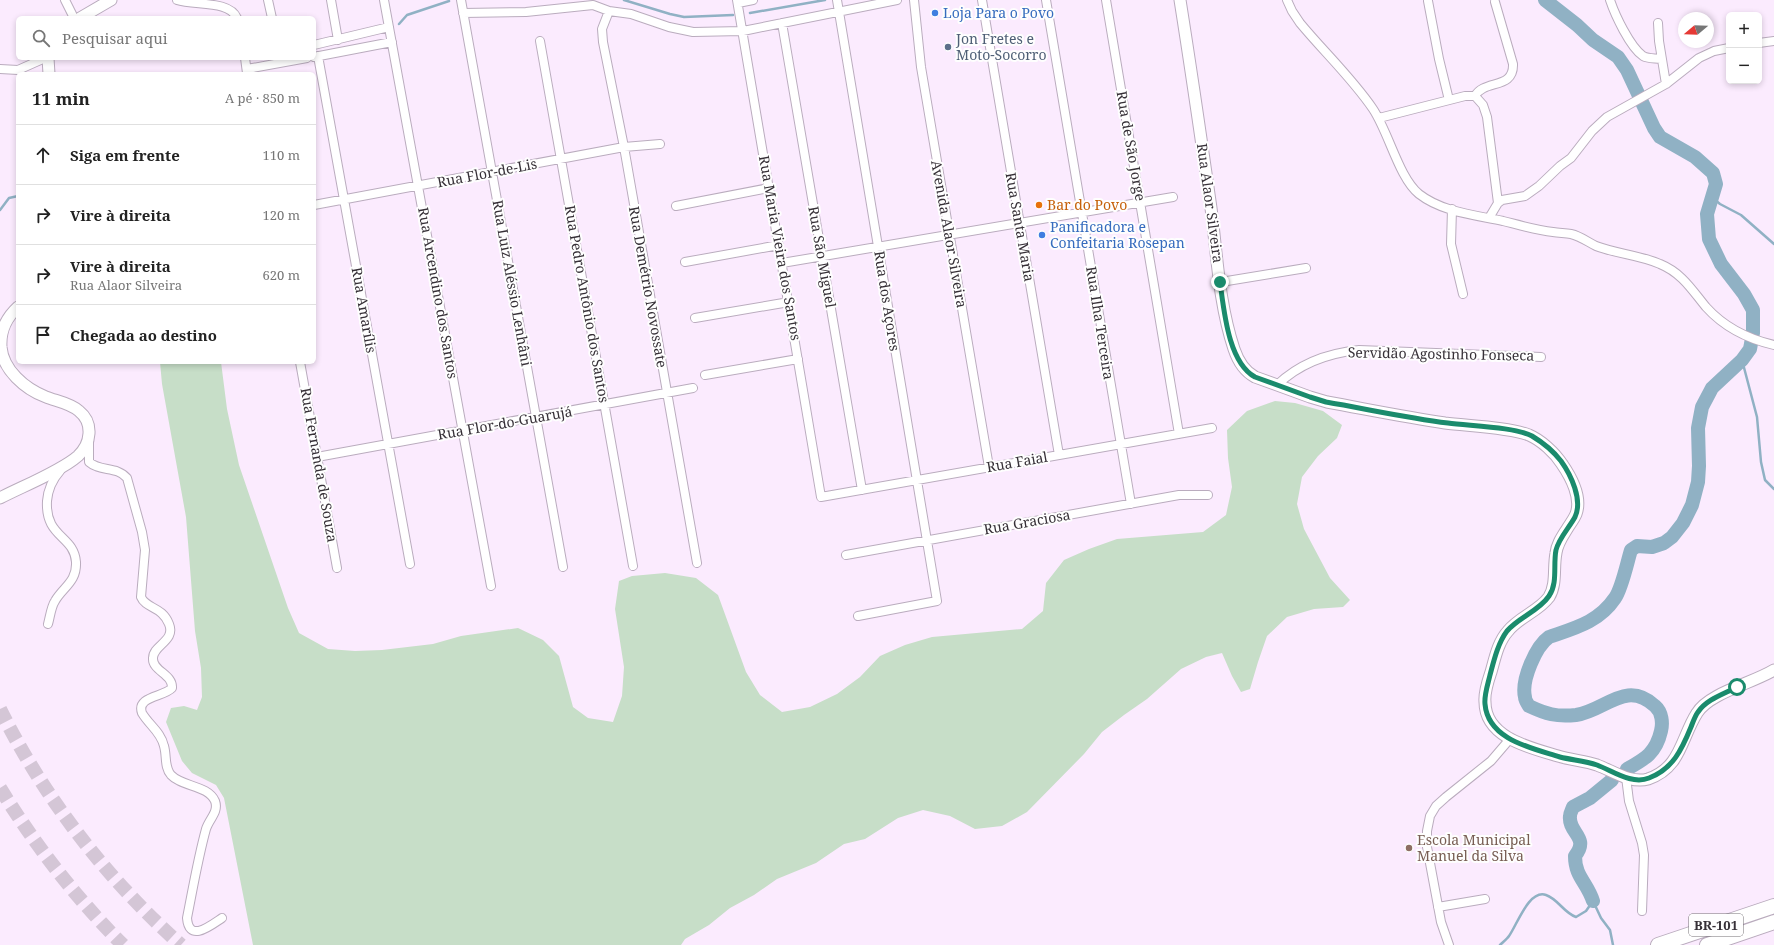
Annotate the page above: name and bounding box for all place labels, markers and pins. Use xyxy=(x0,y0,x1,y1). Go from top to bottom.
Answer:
place label: Loja Para o Povo xyxy=(943,3,1054,22)
marker: Loja Para o Povo xyxy=(930,8,940,18)
place label: Jon Fretes e Moto-Socorro xyxy=(955,29,1046,64)
marker: Jon Fretes e Moto-Socorro xyxy=(943,42,953,52)
place label: Bar do Povo xyxy=(1047,195,1127,214)
marker: Bar do Povo xyxy=(1034,200,1044,210)
place label: Panificadora e Confeitaria Rosepan xyxy=(1050,217,1185,252)
marker: Panificadora e Confeitaria Rosepan xyxy=(1037,230,1047,240)
place label: Escola Municipal Manuel da Silva xyxy=(1417,830,1531,865)
marker: Escola Municipal Manuel da Silva xyxy=(1404,843,1414,853)

